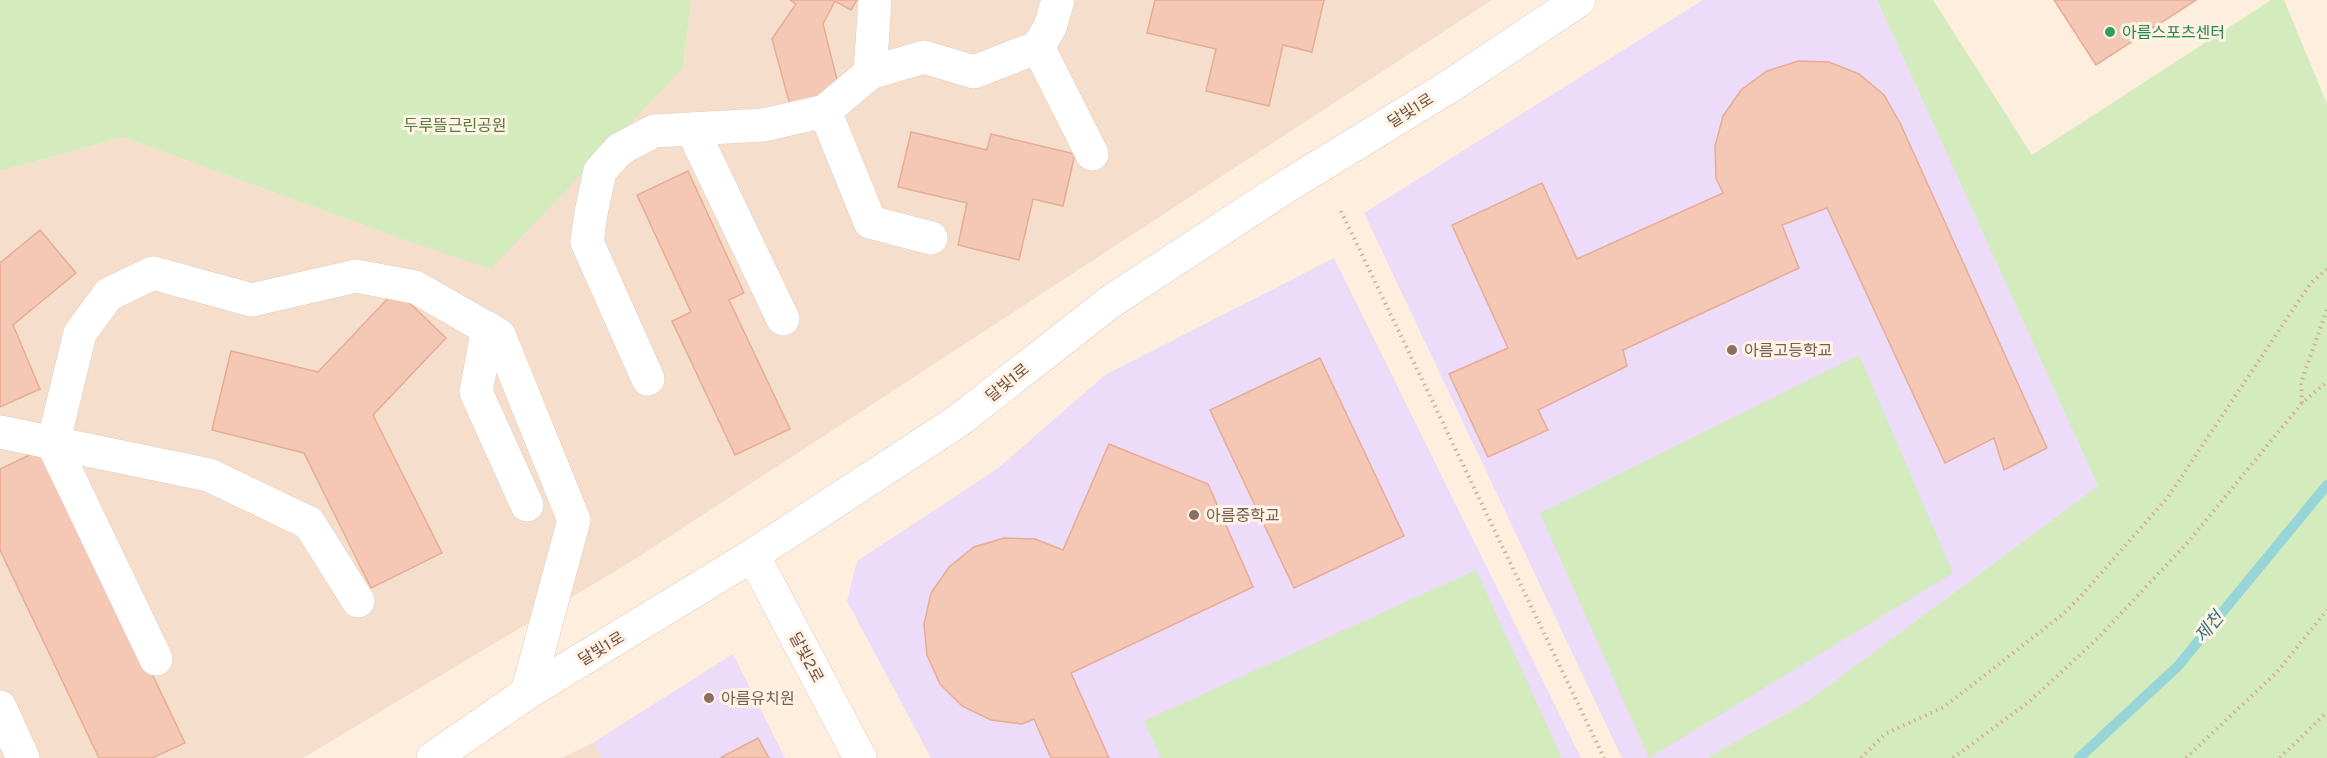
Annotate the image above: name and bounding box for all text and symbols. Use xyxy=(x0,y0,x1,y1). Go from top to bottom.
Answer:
place label: 아름스포츠센터 xyxy=(2122,24,2225,44)
marker: 아름스포츠센터 xyxy=(2103,25,2117,39)
street label: 달빛1로 xyxy=(1384,90,1438,133)
park label: 두루뜰근린공원 xyxy=(403,117,507,137)
place label: 아름고등학교 xyxy=(1744,342,1832,362)
marker: 아름고등학교 xyxy=(1725,343,1739,357)
street label: 달빛1로 xyxy=(982,360,1034,407)
place label: 아름중학교 xyxy=(1206,507,1280,527)
marker: 아름중학교 xyxy=(1187,508,1201,522)
water label: 제천 xyxy=(2191,606,2231,648)
street label: 달빛1로 xyxy=(575,628,629,671)
street label: 달빛2로 xyxy=(784,629,827,687)
place label: 아름유치원 xyxy=(721,690,795,710)
marker: 아름유치원 xyxy=(702,691,716,705)

